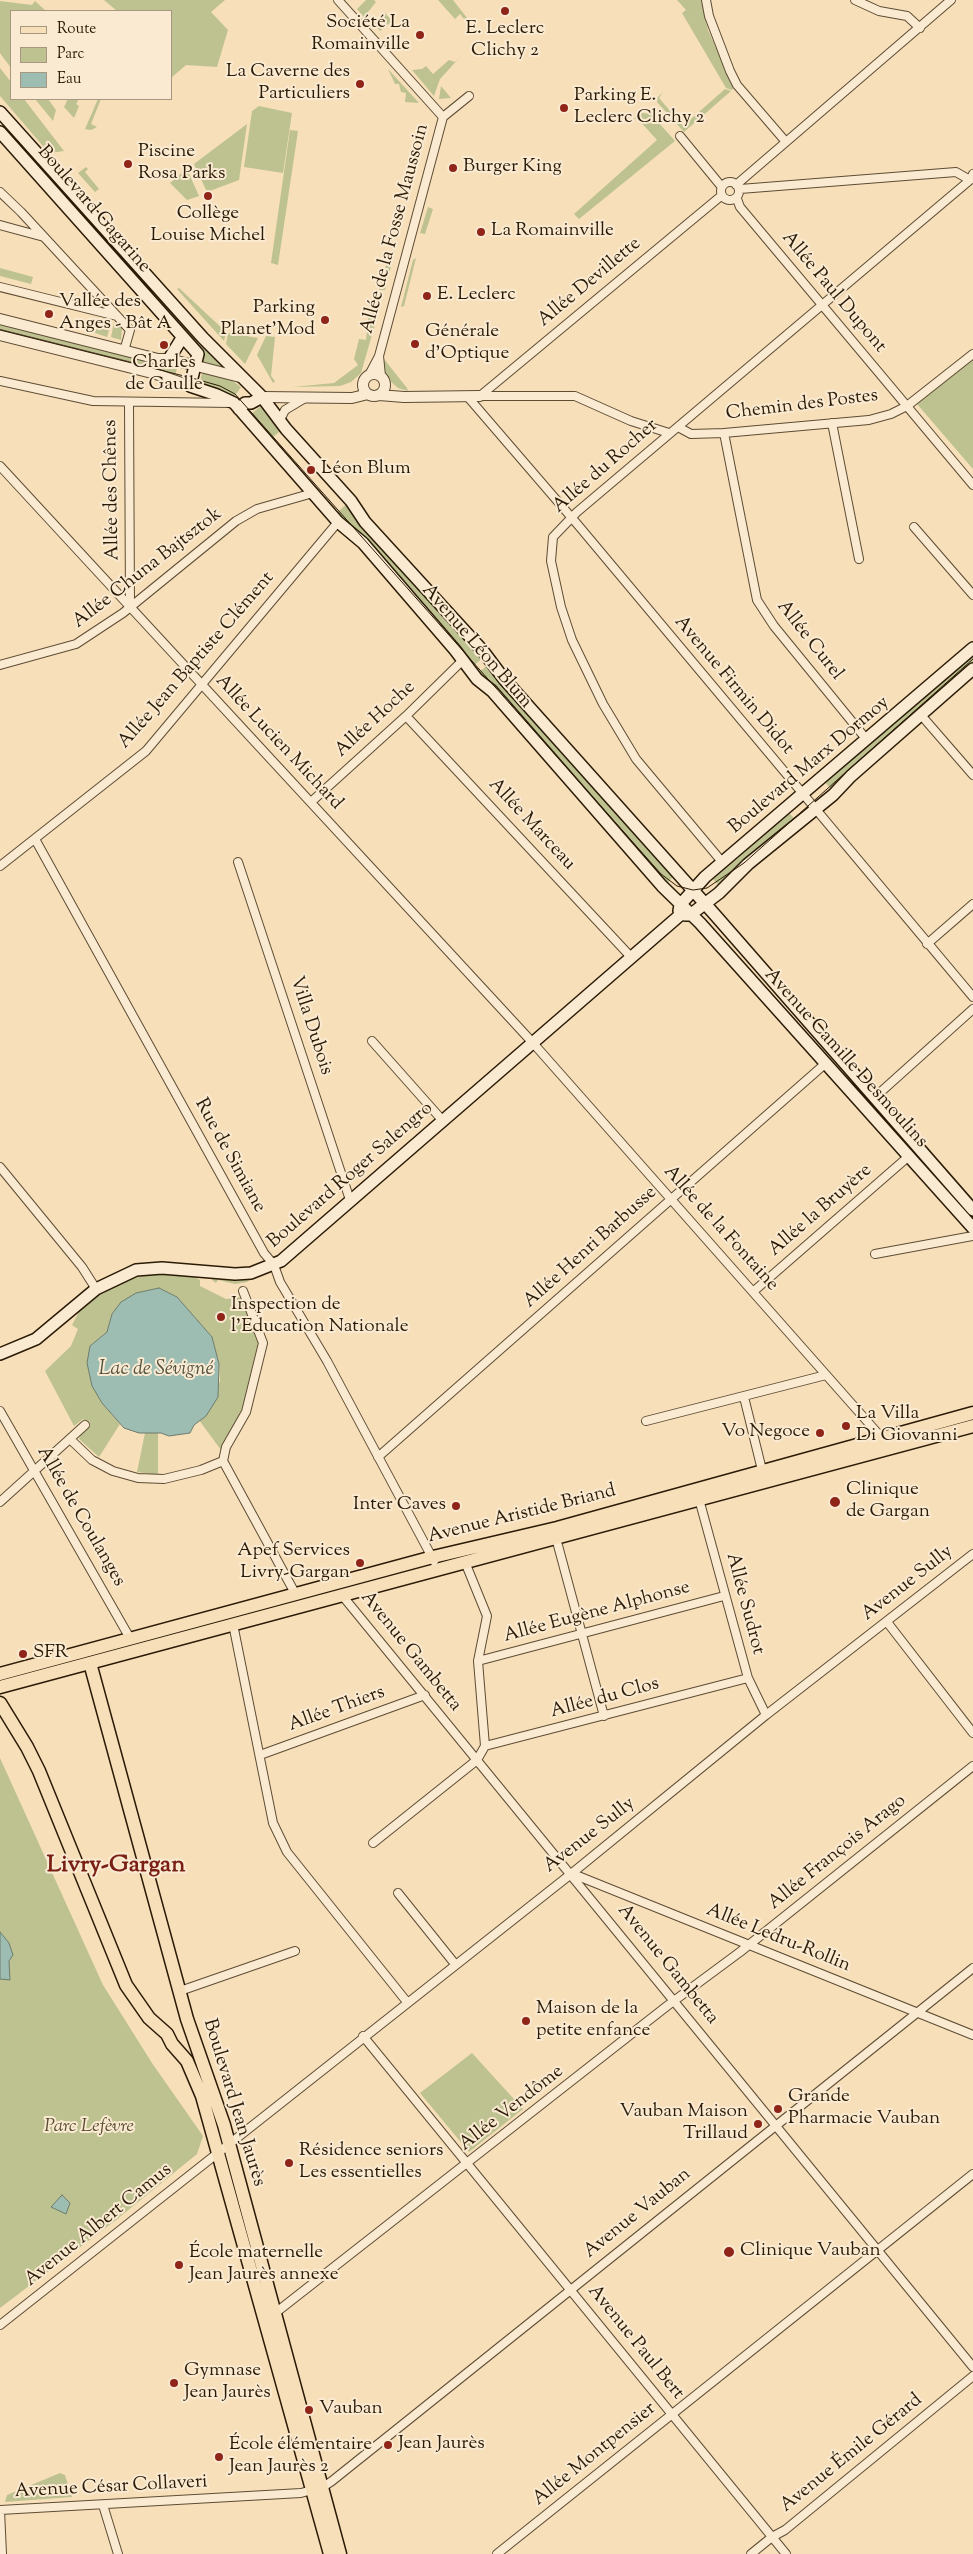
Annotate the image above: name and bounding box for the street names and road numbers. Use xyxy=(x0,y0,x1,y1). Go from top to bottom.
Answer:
street label: Allée de la Fosse Maussoin xyxy=(357,122,435,336)
street label: Boulevard Gagarine xyxy=(31,142,155,278)
street label: Allée Paul Dupont xyxy=(776,228,890,358)
street label: Allée Devillette xyxy=(534,233,646,333)
street label: Chemin des Postes xyxy=(725,385,879,427)
street label: Allée du Rocher xyxy=(549,415,663,519)
street label: Allée des Chênes xyxy=(100,419,126,561)
street label: Allée Chuna Bajtsztok xyxy=(69,504,227,634)
street label: Allée Jean Baptiste Clément xyxy=(114,568,280,754)
street label: Avenue Léon Blum xyxy=(416,580,536,714)
street label: Allée Curel xyxy=(771,597,847,685)
street label: Avenue Firmin Didot xyxy=(668,612,798,760)
street label: Allée Lucien Michard xyxy=(209,671,347,815)
street label: Allée Hoche xyxy=(331,677,421,763)
street label: Boulevard Marx Dormoy xyxy=(725,692,895,840)
street label: Allée Marceau xyxy=(483,774,579,876)
street label: Avenue Camille Desmoulins xyxy=(758,965,932,1153)
street label: Villa Dubois xyxy=(283,974,337,1078)
street label: Rue de Simiane xyxy=(188,1095,270,1217)
street label: Boulevard Roger Salengro xyxy=(264,1098,438,1254)
street label: Allée la Bruyère xyxy=(765,1160,877,1262)
street label: Allée de la Fontaine xyxy=(658,1161,782,1297)
street label: Allée Henri Barbusse xyxy=(520,1182,662,1314)
street label: Allée de Coulanges xyxy=(31,1443,129,1591)
street label: Avenue Aristide Briand xyxy=(426,1481,618,1549)
street label: Avenue Sully xyxy=(858,1541,958,1627)
street label: Allée Sudrot xyxy=(719,1551,769,1657)
street label: Allée Eugène Alphonse xyxy=(501,1577,693,1649)
street label: Avenue Gambetta xyxy=(354,1587,466,1717)
street label: Allée du Clos xyxy=(548,1674,662,1724)
street label: Allée Thiers xyxy=(286,1682,388,1738)
street label: Allée François Arago xyxy=(764,1790,912,1916)
street label: Avenue Sully xyxy=(540,1793,640,1879)
street label: Avenue Gambetta xyxy=(611,1900,723,2030)
street label: Allée Ledru-Rollin xyxy=(703,1900,853,1978)
street label: Boulevard Jean Jaurès xyxy=(197,2016,269,2190)
street label: Allée Vendôme xyxy=(455,2061,569,2157)
street label: Avenue Albert Camus xyxy=(21,2160,177,2292)
street label: Avenue Vauban xyxy=(580,2164,696,2264)
street label: Avenue Paul Bert xyxy=(582,2281,688,2405)
street label: Avenue Émile Gérard xyxy=(776,2390,928,2518)
street label: Allée Montpensier xyxy=(529,2398,661,2512)
street label: Avenue César Collaveri xyxy=(14,2472,208,2504)

